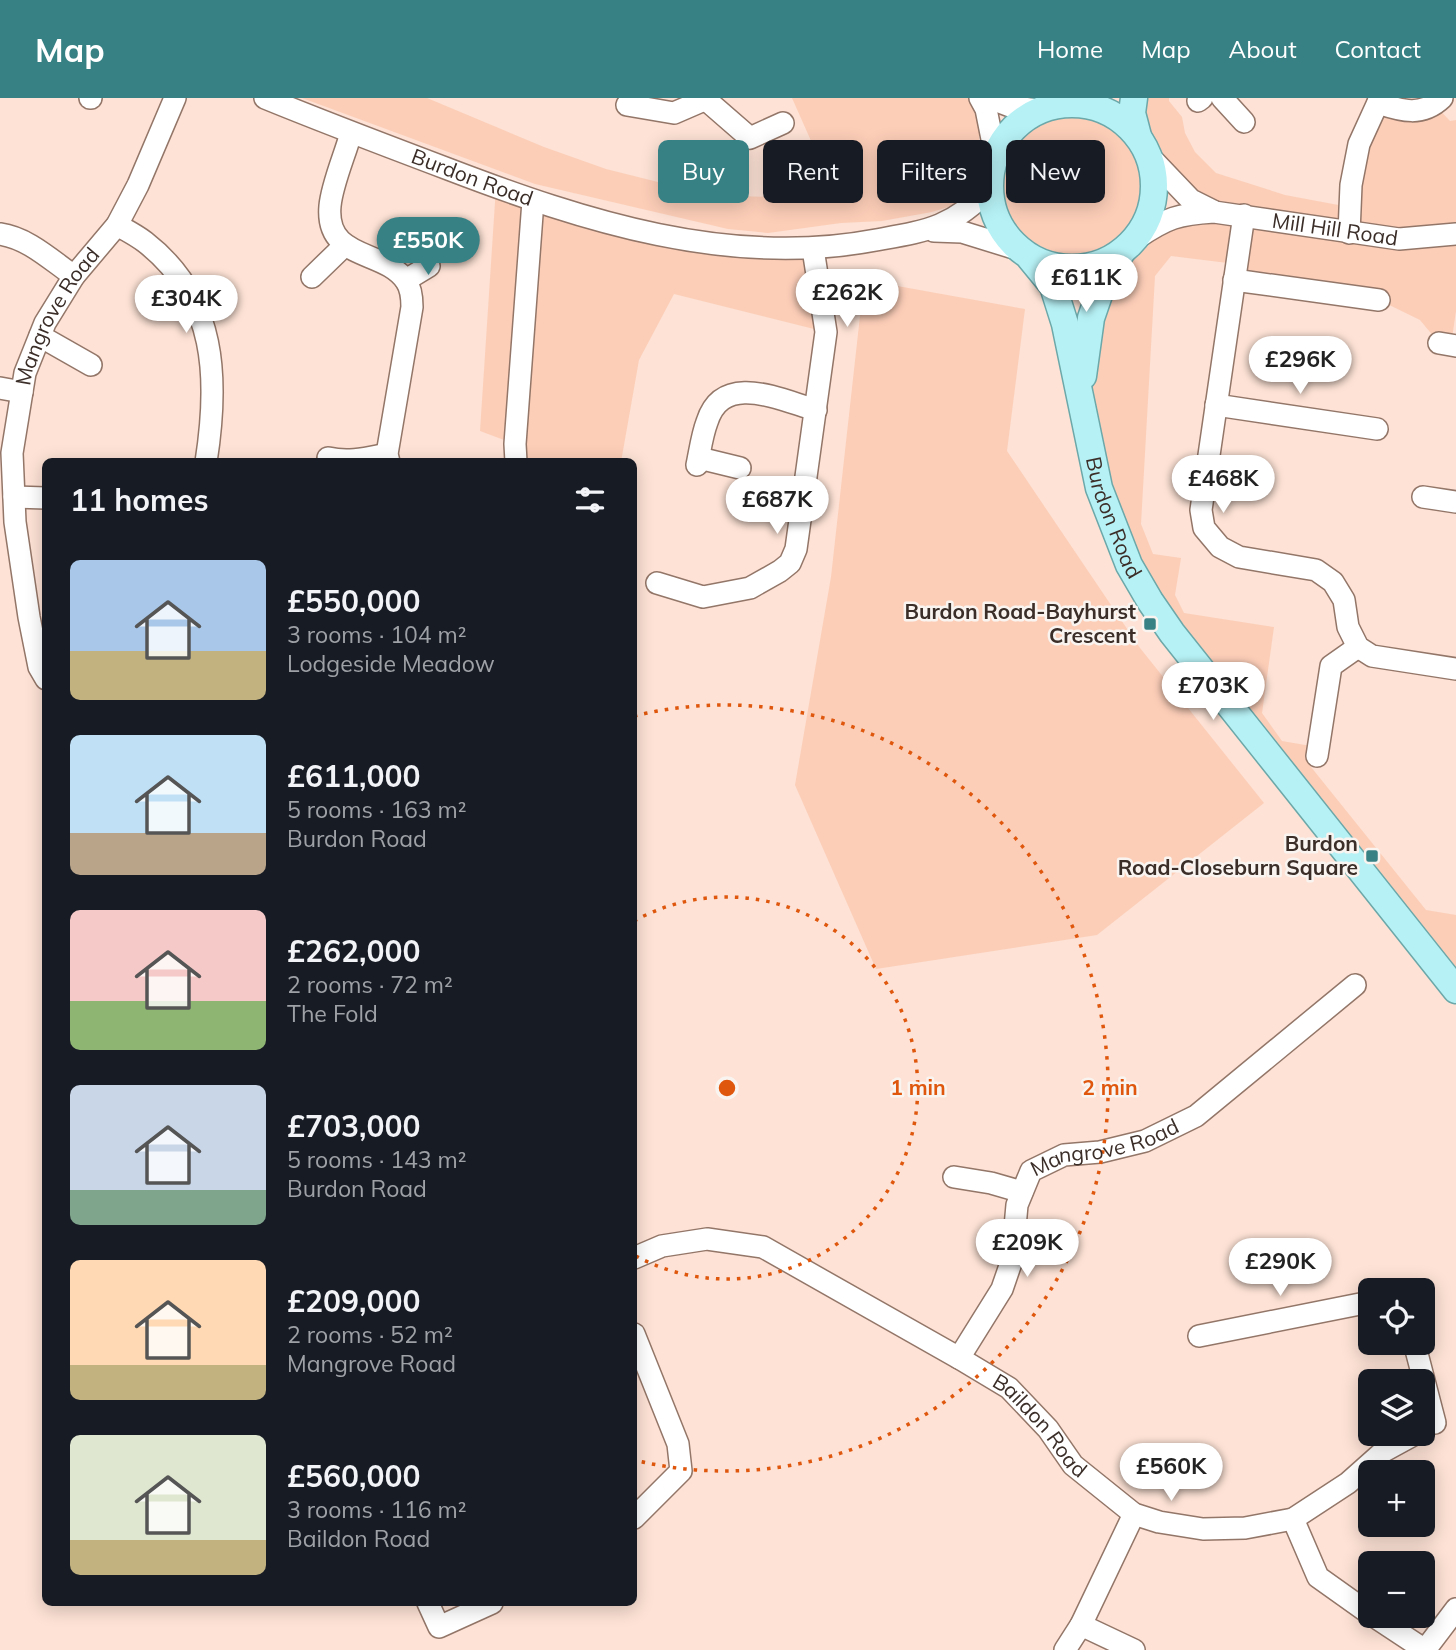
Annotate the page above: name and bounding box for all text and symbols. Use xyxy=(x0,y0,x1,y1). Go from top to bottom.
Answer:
text: Map xyxy=(35,29,105,70)
text: Home xyxy=(1037,34,1103,64)
text: Map xyxy=(1141,34,1191,64)
text: About xyxy=(1229,34,1297,64)
text: Contact xyxy=(1335,34,1421,64)
chip: Buy xyxy=(658,140,749,203)
chip: Rent xyxy=(763,140,863,203)
chip: Filters xyxy=(877,140,992,203)
chip: New xyxy=(1006,140,1105,203)
street label: Burdon Road xyxy=(408,142,537,211)
street label: Mill Hill Road xyxy=(1271,207,1400,251)
pin: £550K xyxy=(379,218,477,277)
text: £550K xyxy=(393,225,463,254)
street label: Mangrove Road xyxy=(9,242,105,387)
pin: £611K xyxy=(1037,254,1135,314)
text: £611K xyxy=(1051,262,1121,291)
pin: £262K xyxy=(798,270,896,329)
pin: £304K xyxy=(137,275,235,335)
text: £262K xyxy=(812,277,882,306)
text: £304K xyxy=(151,283,221,312)
pin: £296K xyxy=(1251,336,1349,396)
text: £296K xyxy=(1265,344,1335,373)
street label: Burdon Road xyxy=(1081,454,1148,583)
pin: £468K xyxy=(1174,456,1272,515)
text: £468K xyxy=(1188,463,1258,492)
pin: £687K xyxy=(728,476,826,536)
text: 11 homes xyxy=(70,481,209,519)
icon: filters xyxy=(571,481,609,519)
text: £687K xyxy=(742,484,812,513)
text: £550,000 xyxy=(287,582,420,620)
icon: home xyxy=(126,588,210,672)
place label: Burdon Road-Bayhurst Crescent xyxy=(904,598,1136,648)
marker: Burdon Road-Bayhurst Crescent xyxy=(1142,616,1158,632)
text: 3 rooms · 104 m² xyxy=(287,620,467,649)
text: Lodgeside Meadow xyxy=(287,649,495,678)
pin: £703K xyxy=(1164,662,1262,722)
text: £703K xyxy=(1178,670,1248,699)
text: £611,000 xyxy=(287,757,420,795)
icon: home xyxy=(126,763,210,847)
text: 5 rooms · 163 m² xyxy=(287,795,467,824)
text: Burdon Road xyxy=(287,824,427,853)
place label: Burdon Road-Closeburn Square xyxy=(1118,830,1358,880)
marker: Burdon Road-Closeburn Square xyxy=(1364,848,1380,864)
text: £262,000 xyxy=(287,932,420,970)
icon: home xyxy=(126,938,210,1022)
text: 2 rooms · 72 m² xyxy=(287,970,453,999)
text: The Fold xyxy=(287,999,378,1028)
text: 1 min xyxy=(890,1074,946,1100)
text: 2 min xyxy=(1082,1074,1138,1100)
centre of rings xyxy=(715,1076,739,1100)
text: £703,000 xyxy=(287,1107,420,1145)
street label: Mangrove Road xyxy=(1026,1112,1183,1181)
icon: home xyxy=(126,1113,210,1197)
text: 5 rooms · 143 m² xyxy=(287,1145,467,1174)
text: Burdon Road xyxy=(287,1174,427,1203)
pin: £209K xyxy=(978,1220,1076,1279)
text: £209K xyxy=(992,1227,1062,1256)
pin: £290K xyxy=(1231,1238,1329,1298)
text: £290K xyxy=(1245,1246,1315,1275)
map controls xyxy=(1358,1278,1435,1628)
button: locate xyxy=(1358,1278,1435,1355)
text: £209,000 xyxy=(287,1282,420,1320)
icon: home xyxy=(126,1288,210,1372)
text: 2 rooms · 52 m² xyxy=(287,1320,453,1349)
text: Mangrove Road xyxy=(287,1349,456,1378)
street label: Baildon Road xyxy=(988,1367,1092,1483)
button: layers xyxy=(1358,1369,1435,1446)
pin: £560K xyxy=(1122,1444,1220,1503)
text: £560K xyxy=(1136,1451,1206,1480)
text: £560,000 xyxy=(287,1457,420,1495)
button: + xyxy=(1358,1460,1435,1537)
icon: home xyxy=(126,1463,210,1547)
text: 3 rooms · 116 m² xyxy=(287,1495,467,1524)
text: Baildon Road xyxy=(287,1524,430,1553)
button: − xyxy=(1358,1551,1435,1628)

